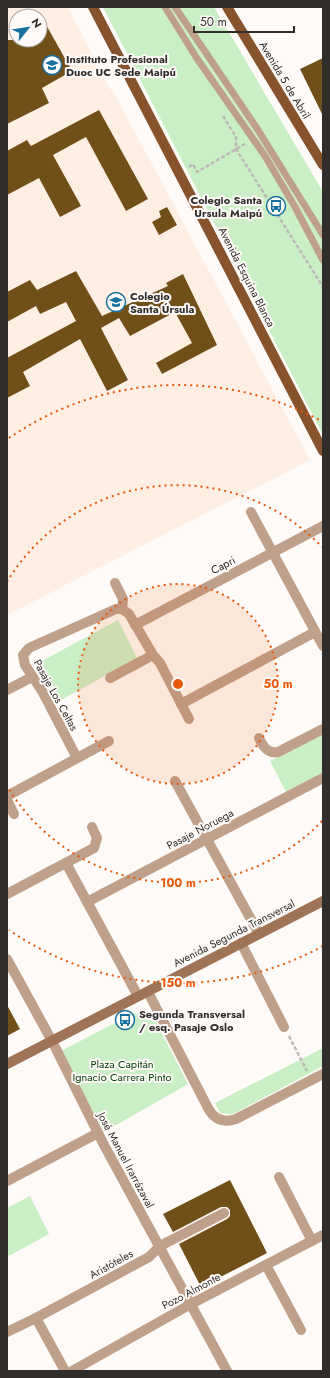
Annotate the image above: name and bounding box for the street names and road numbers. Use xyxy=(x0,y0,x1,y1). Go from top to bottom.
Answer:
street label: Avenida 5 de Abril xyxy=(255,38,315,122)
street label: Avenida Esquina Blanca xyxy=(215,224,279,330)
street label: Capri xyxy=(208,552,238,578)
street label: Pasaje Los Celtas xyxy=(30,656,82,734)
street label: Pasaje Noruega xyxy=(164,805,236,853)
street label: Avenida Segunda Transversal xyxy=(170,895,298,971)
street label: José Manuel Irarrázaval xyxy=(93,1107,158,1211)
street label: Aristóteles xyxy=(86,1245,136,1283)
street label: Pozo Almonte xyxy=(159,1269,223,1313)

